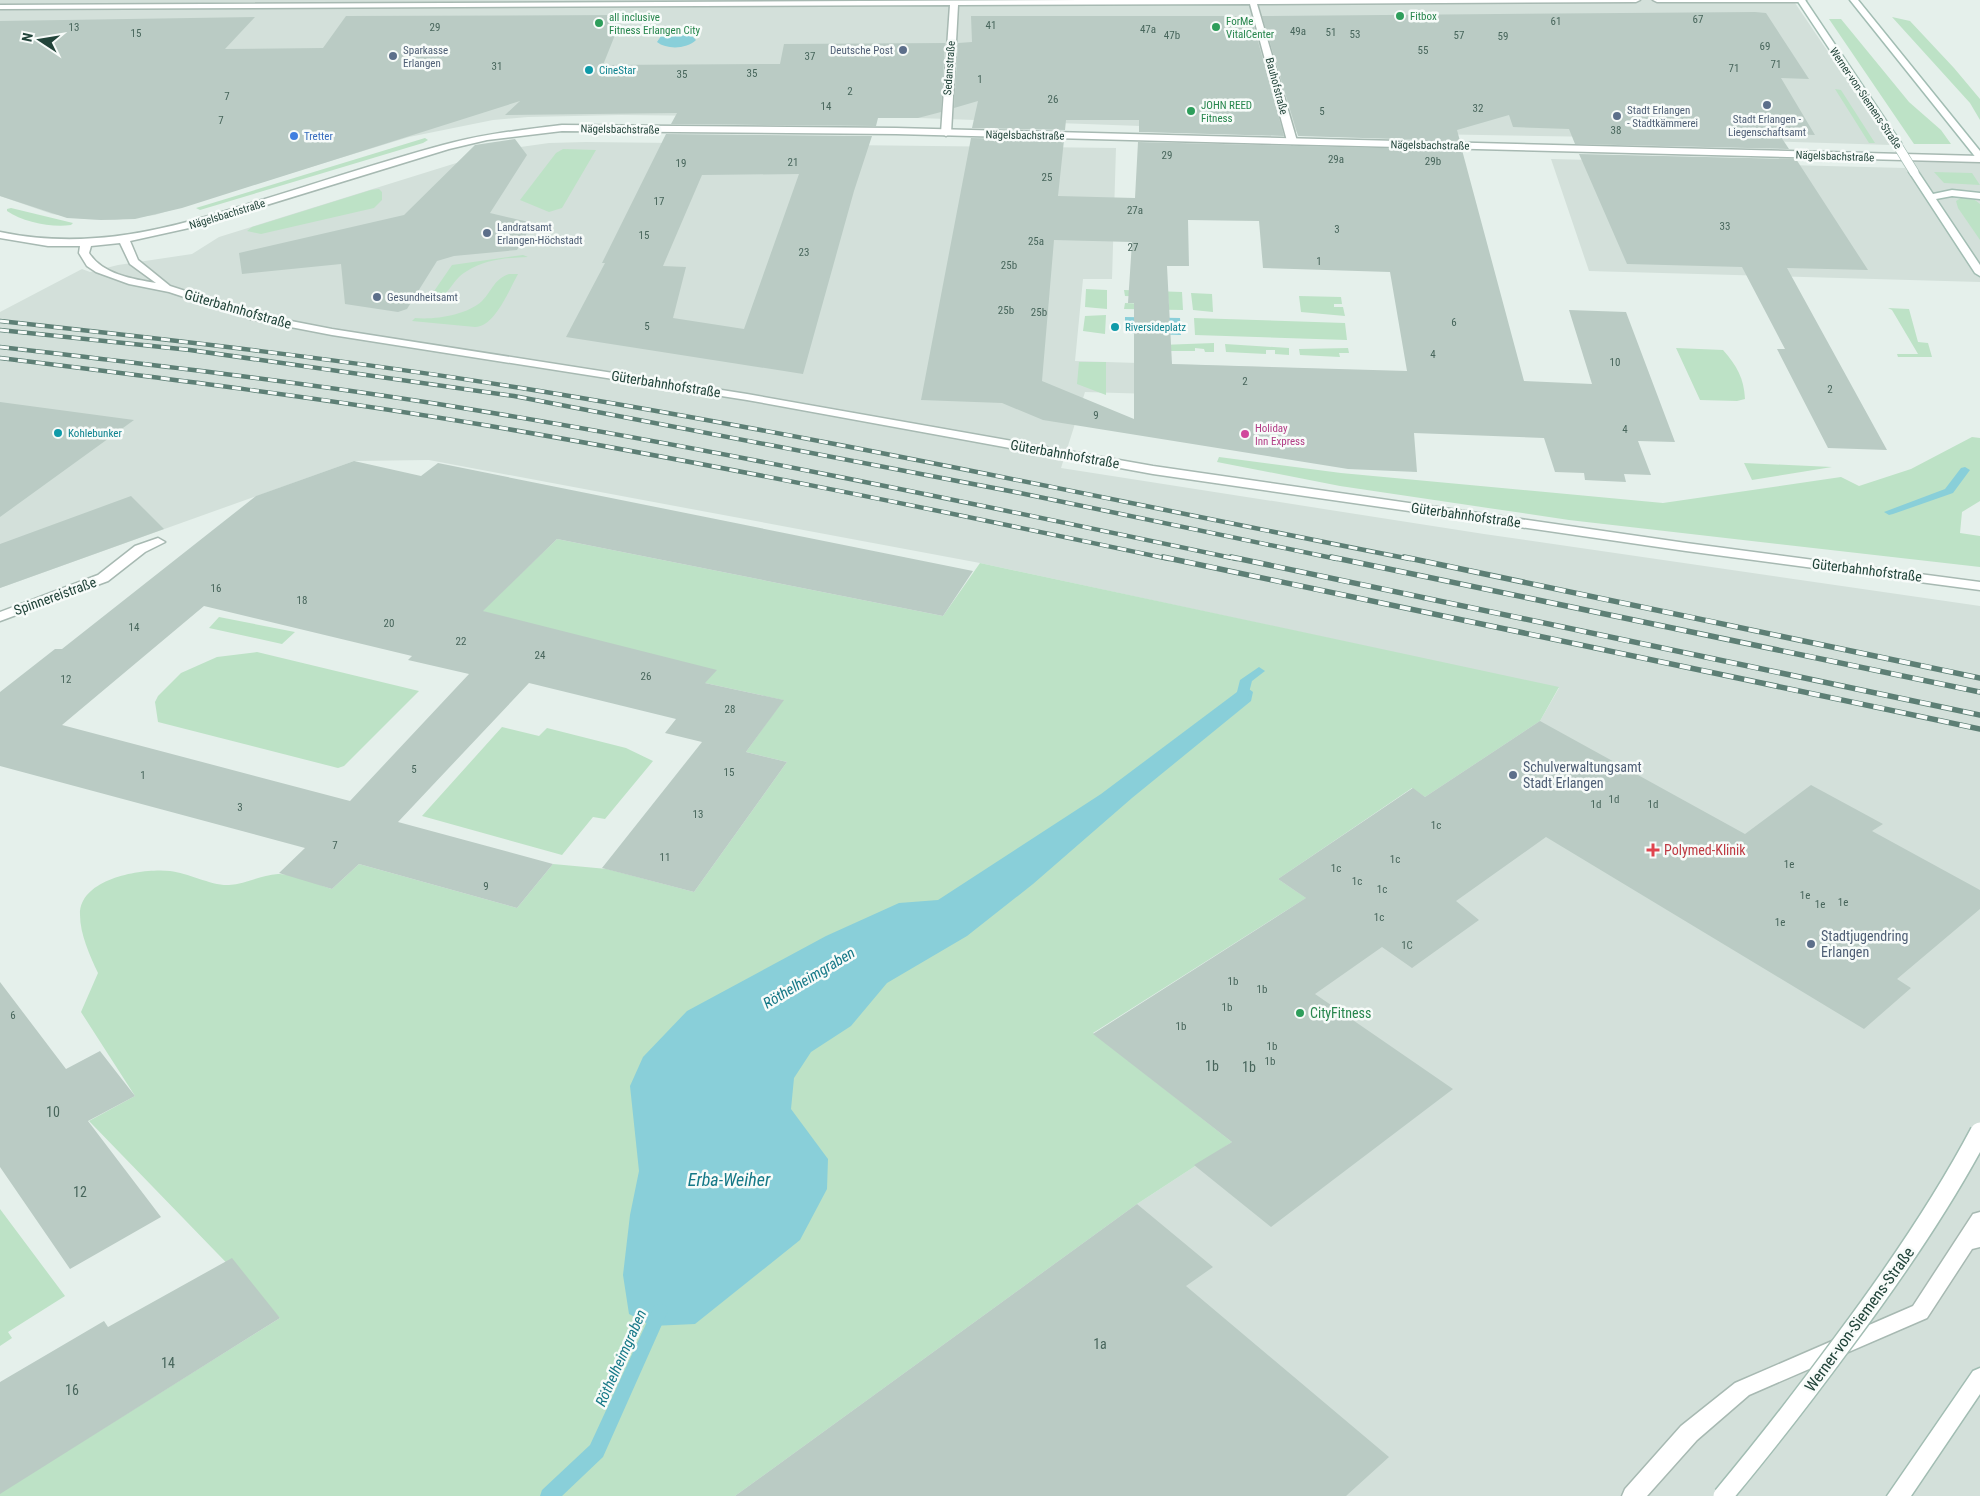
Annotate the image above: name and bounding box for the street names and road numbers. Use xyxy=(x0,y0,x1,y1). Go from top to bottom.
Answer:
street label: Sedanstraße xyxy=(941,40,958,96)
street label: Werner-von-Siemens-Straße xyxy=(1827,45,1904,152)
street label: Bauhofstraße xyxy=(1263,56,1290,116)
street label: Nägelsbachstraße xyxy=(580,122,660,137)
street label: Nägelsbachstraße xyxy=(985,128,1065,143)
street label: Nägelsbachstraße xyxy=(1390,138,1470,153)
street label: Nägelsbachstraße xyxy=(1795,149,1875,164)
street label: Nägelsbachstraße xyxy=(188,197,267,232)
street label: Güterbahnhofstraße xyxy=(183,286,294,332)
street label: Güterbahnhofstraße xyxy=(610,367,722,401)
street label: Güterbahnhofstraße xyxy=(1009,437,1121,472)
street label: Güterbahnhofstraße xyxy=(1410,499,1522,531)
street label: Güterbahnhofstraße xyxy=(1811,555,1923,585)
street label: Spinnereistraße xyxy=(12,574,99,618)
street label: Werner-von-Siemens-Straße xyxy=(1801,1243,1918,1395)

